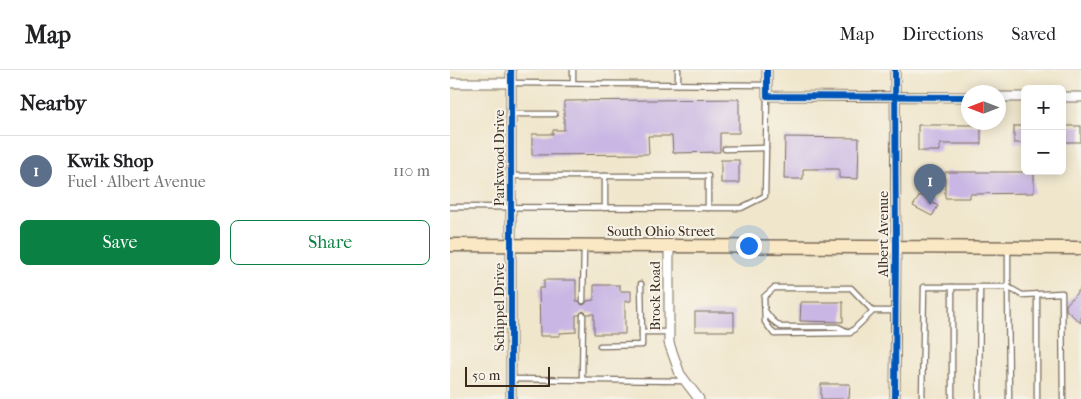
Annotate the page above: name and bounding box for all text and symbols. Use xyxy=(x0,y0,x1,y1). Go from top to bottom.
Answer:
text: Map xyxy=(25,21,71,49)
text: Map xyxy=(840,24,874,45)
text: Directions xyxy=(902,24,983,45)
text: Saved xyxy=(1011,24,1056,45)
north arrow xyxy=(961,85,1006,130)
map controls xyxy=(1021,85,1066,175)
button: + xyxy=(1021,85,1066,130)
text: Nearby xyxy=(20,91,86,115)
street label: Parkwood Drive xyxy=(491,109,508,207)
button: − xyxy=(1021,130,1066,175)
text: Kwik Shop xyxy=(67,150,154,172)
text: 1 xyxy=(33,161,39,180)
text: 110 m xyxy=(393,161,430,180)
pin: 1 xyxy=(914,164,946,205)
text: Fuel · Albert Avenue xyxy=(67,172,206,191)
street label: Albert Avenue xyxy=(875,191,892,278)
button: Save xyxy=(20,220,220,265)
button: Share xyxy=(230,220,430,265)
street label: South Ohio Street xyxy=(607,223,715,240)
your location xyxy=(736,233,762,259)
street label: Brock Road xyxy=(647,261,664,331)
street label: Schippel Drive xyxy=(491,263,508,351)
scale bar xyxy=(465,364,550,387)
text: 50 m xyxy=(472,367,500,384)

